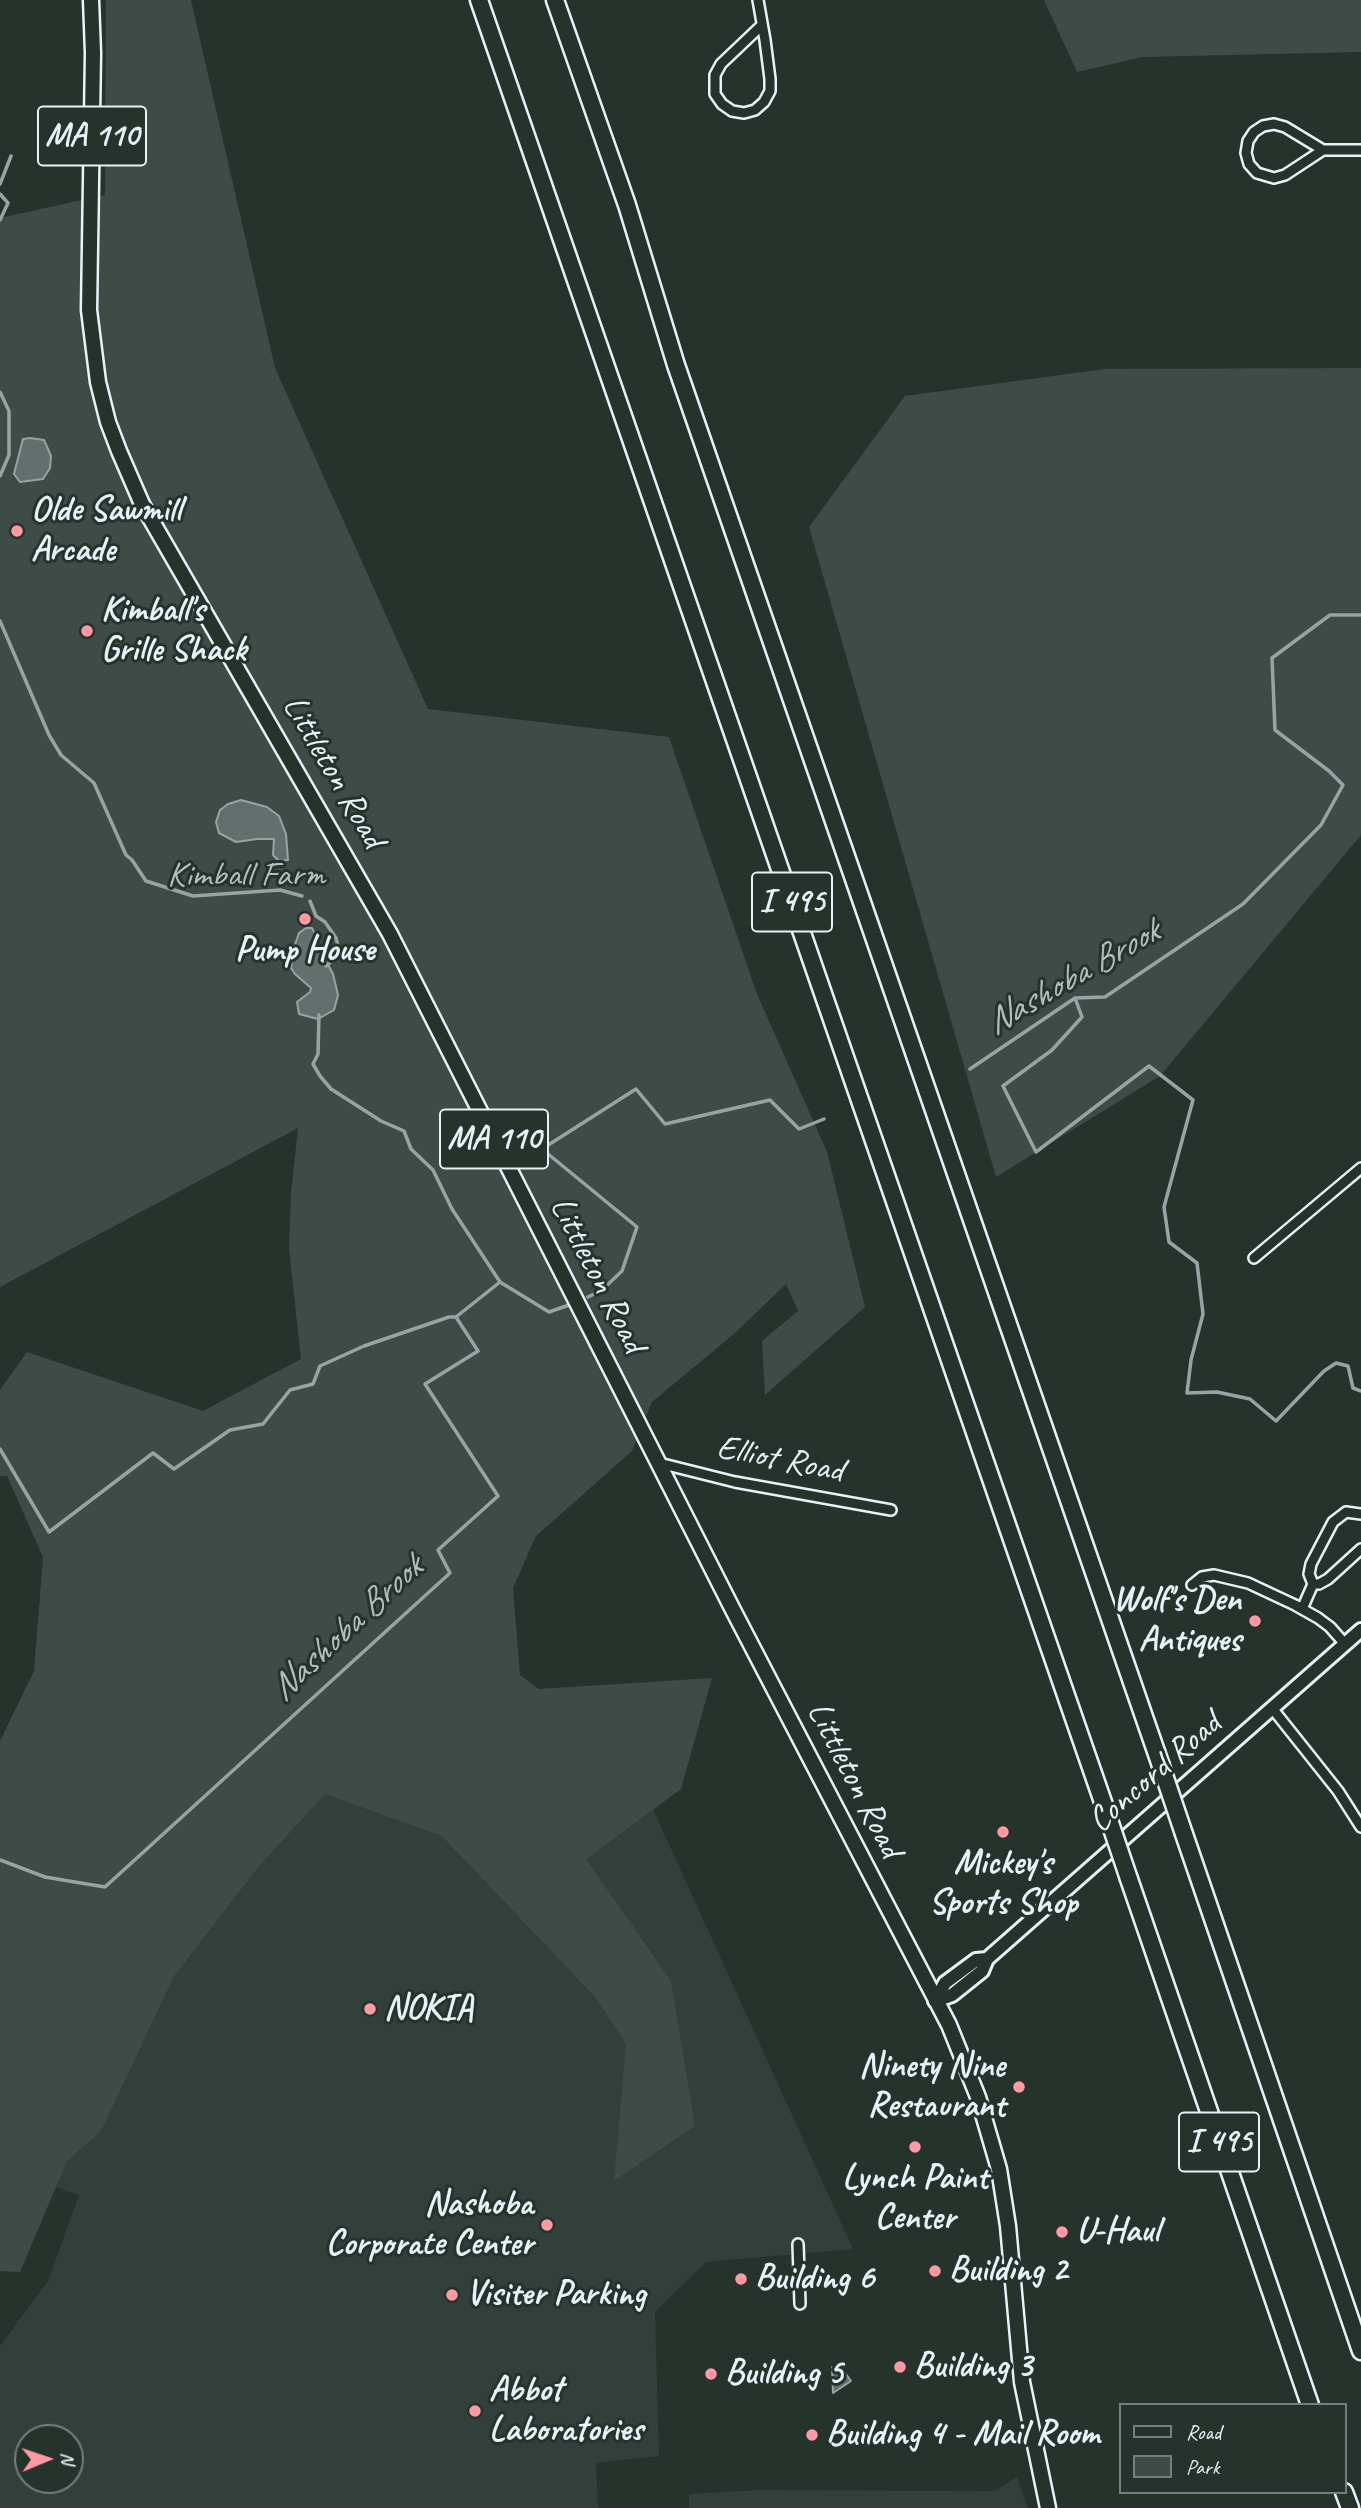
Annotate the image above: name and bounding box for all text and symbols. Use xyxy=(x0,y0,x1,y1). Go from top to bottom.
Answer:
road number: MA 110 xyxy=(38,106,146,166)
place label: Olde Sawmill Arcade xyxy=(31,490,181,572)
marker: Olde Sawmill Arcade xyxy=(9,523,25,539)
place label: Kimball's Grille Shack xyxy=(101,590,246,672)
marker: Kimball's Grille Shack xyxy=(79,623,95,639)
street label: Littleton Road xyxy=(273,688,393,856)
park label: Kimball Farm xyxy=(167,855,325,897)
road number: I 495 xyxy=(752,873,832,932)
water label: Nashoba Brook xyxy=(978,910,1168,1046)
marker: Pump House xyxy=(297,911,313,927)
place label: Pump House xyxy=(235,930,375,972)
road number: MA 110 xyxy=(440,1110,548,1168)
street label: Littleton Road xyxy=(540,1190,654,1360)
street label: Elliot Road xyxy=(713,1427,847,1493)
water label: Nashoba Brook xyxy=(261,1547,433,1711)
place label: Wolf's Den Antiques xyxy=(1113,1580,1241,1662)
marker: Wolf's Den Antiques xyxy=(1247,1613,1263,1629)
street label: Littleton Road xyxy=(797,1695,911,1865)
street label: Concord Road xyxy=(1080,1704,1230,1842)
marker: Mickey's Sports Shop xyxy=(995,1824,1011,1840)
place label: Mickey's Sports Shop xyxy=(929,1843,1077,1925)
place label: NOKIA xyxy=(384,1988,473,2030)
marker: NOKIA xyxy=(362,2001,378,2017)
place label: Ninety Nine Restaurant xyxy=(859,2046,1005,2128)
marker: Ninety Nine Restaurant xyxy=(1011,2079,1027,2095)
road number: I 495 xyxy=(1179,2112,1259,2172)
marker: Lynch Paint Center xyxy=(907,2139,923,2155)
place label: Lynch Paint Center xyxy=(842,2158,988,2240)
place label: Nashoba Corporate Center xyxy=(326,2184,533,2266)
place label: U-Haul xyxy=(1076,2211,1159,2253)
marker: Nashoba Corporate Center xyxy=(539,2217,555,2233)
marker: U-Haul xyxy=(1054,2224,1070,2240)
place label: Building 2 xyxy=(949,2250,1067,2292)
place label: Building 6 xyxy=(755,2258,874,2300)
marker: Building 2 xyxy=(927,2263,943,2279)
marker: Building 6 xyxy=(733,2271,749,2287)
place label: Visiter Parking xyxy=(466,2274,645,2316)
marker: Visiter Parking xyxy=(444,2287,460,2303)
place label: Building 3 xyxy=(914,2346,1032,2388)
place label: Building 5 xyxy=(725,2353,843,2395)
marker: Building 3 xyxy=(892,2359,908,2375)
marker: Building 5 xyxy=(703,2366,719,2382)
place label: Abbot Laboratories xyxy=(489,2370,643,2452)
marker: Abbot Laboratories xyxy=(467,2403,483,2419)
legend xyxy=(1120,2403,1347,2494)
place label: Building 4 - Mail Room xyxy=(826,2414,1099,2456)
text: Road xyxy=(1186,2419,1221,2445)
north arrow xyxy=(14,2424,84,2494)
marker: Building 4 - Mail Room xyxy=(804,2427,820,2443)
text: N xyxy=(56,2452,80,2465)
text: Park xyxy=(1186,2454,1219,2480)

